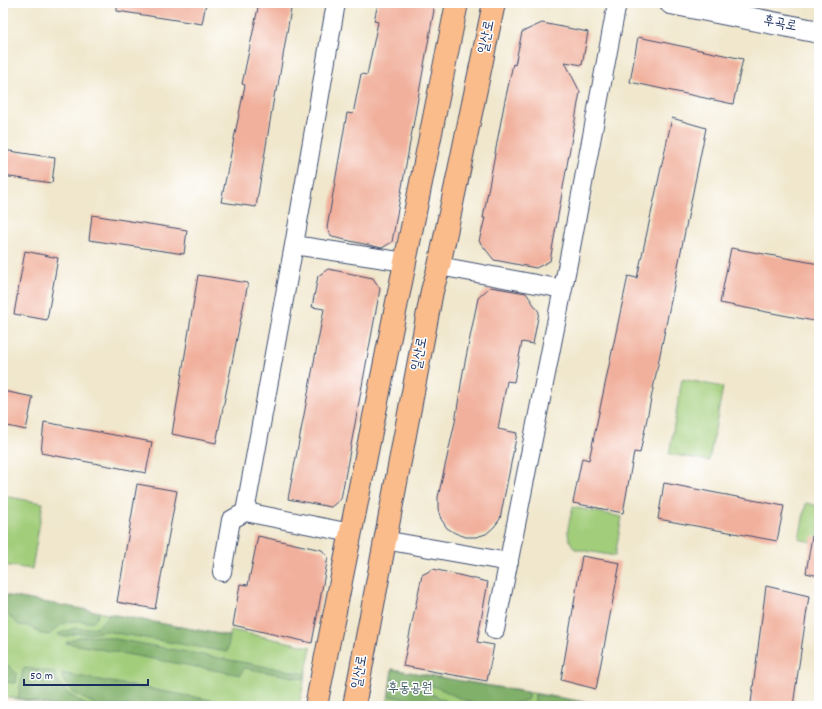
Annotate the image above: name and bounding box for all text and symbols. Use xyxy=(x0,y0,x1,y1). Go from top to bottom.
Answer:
street label: 후곡로 xyxy=(762,11,798,37)
street label: 일산로 xyxy=(474,18,500,56)
street label: 일산로 xyxy=(407,336,433,372)
street label: 일산로 xyxy=(347,654,373,690)
scale bar xyxy=(24,661,148,687)
text: 50 m xyxy=(30,668,53,685)
park label: 후동공원 xyxy=(387,679,433,699)

